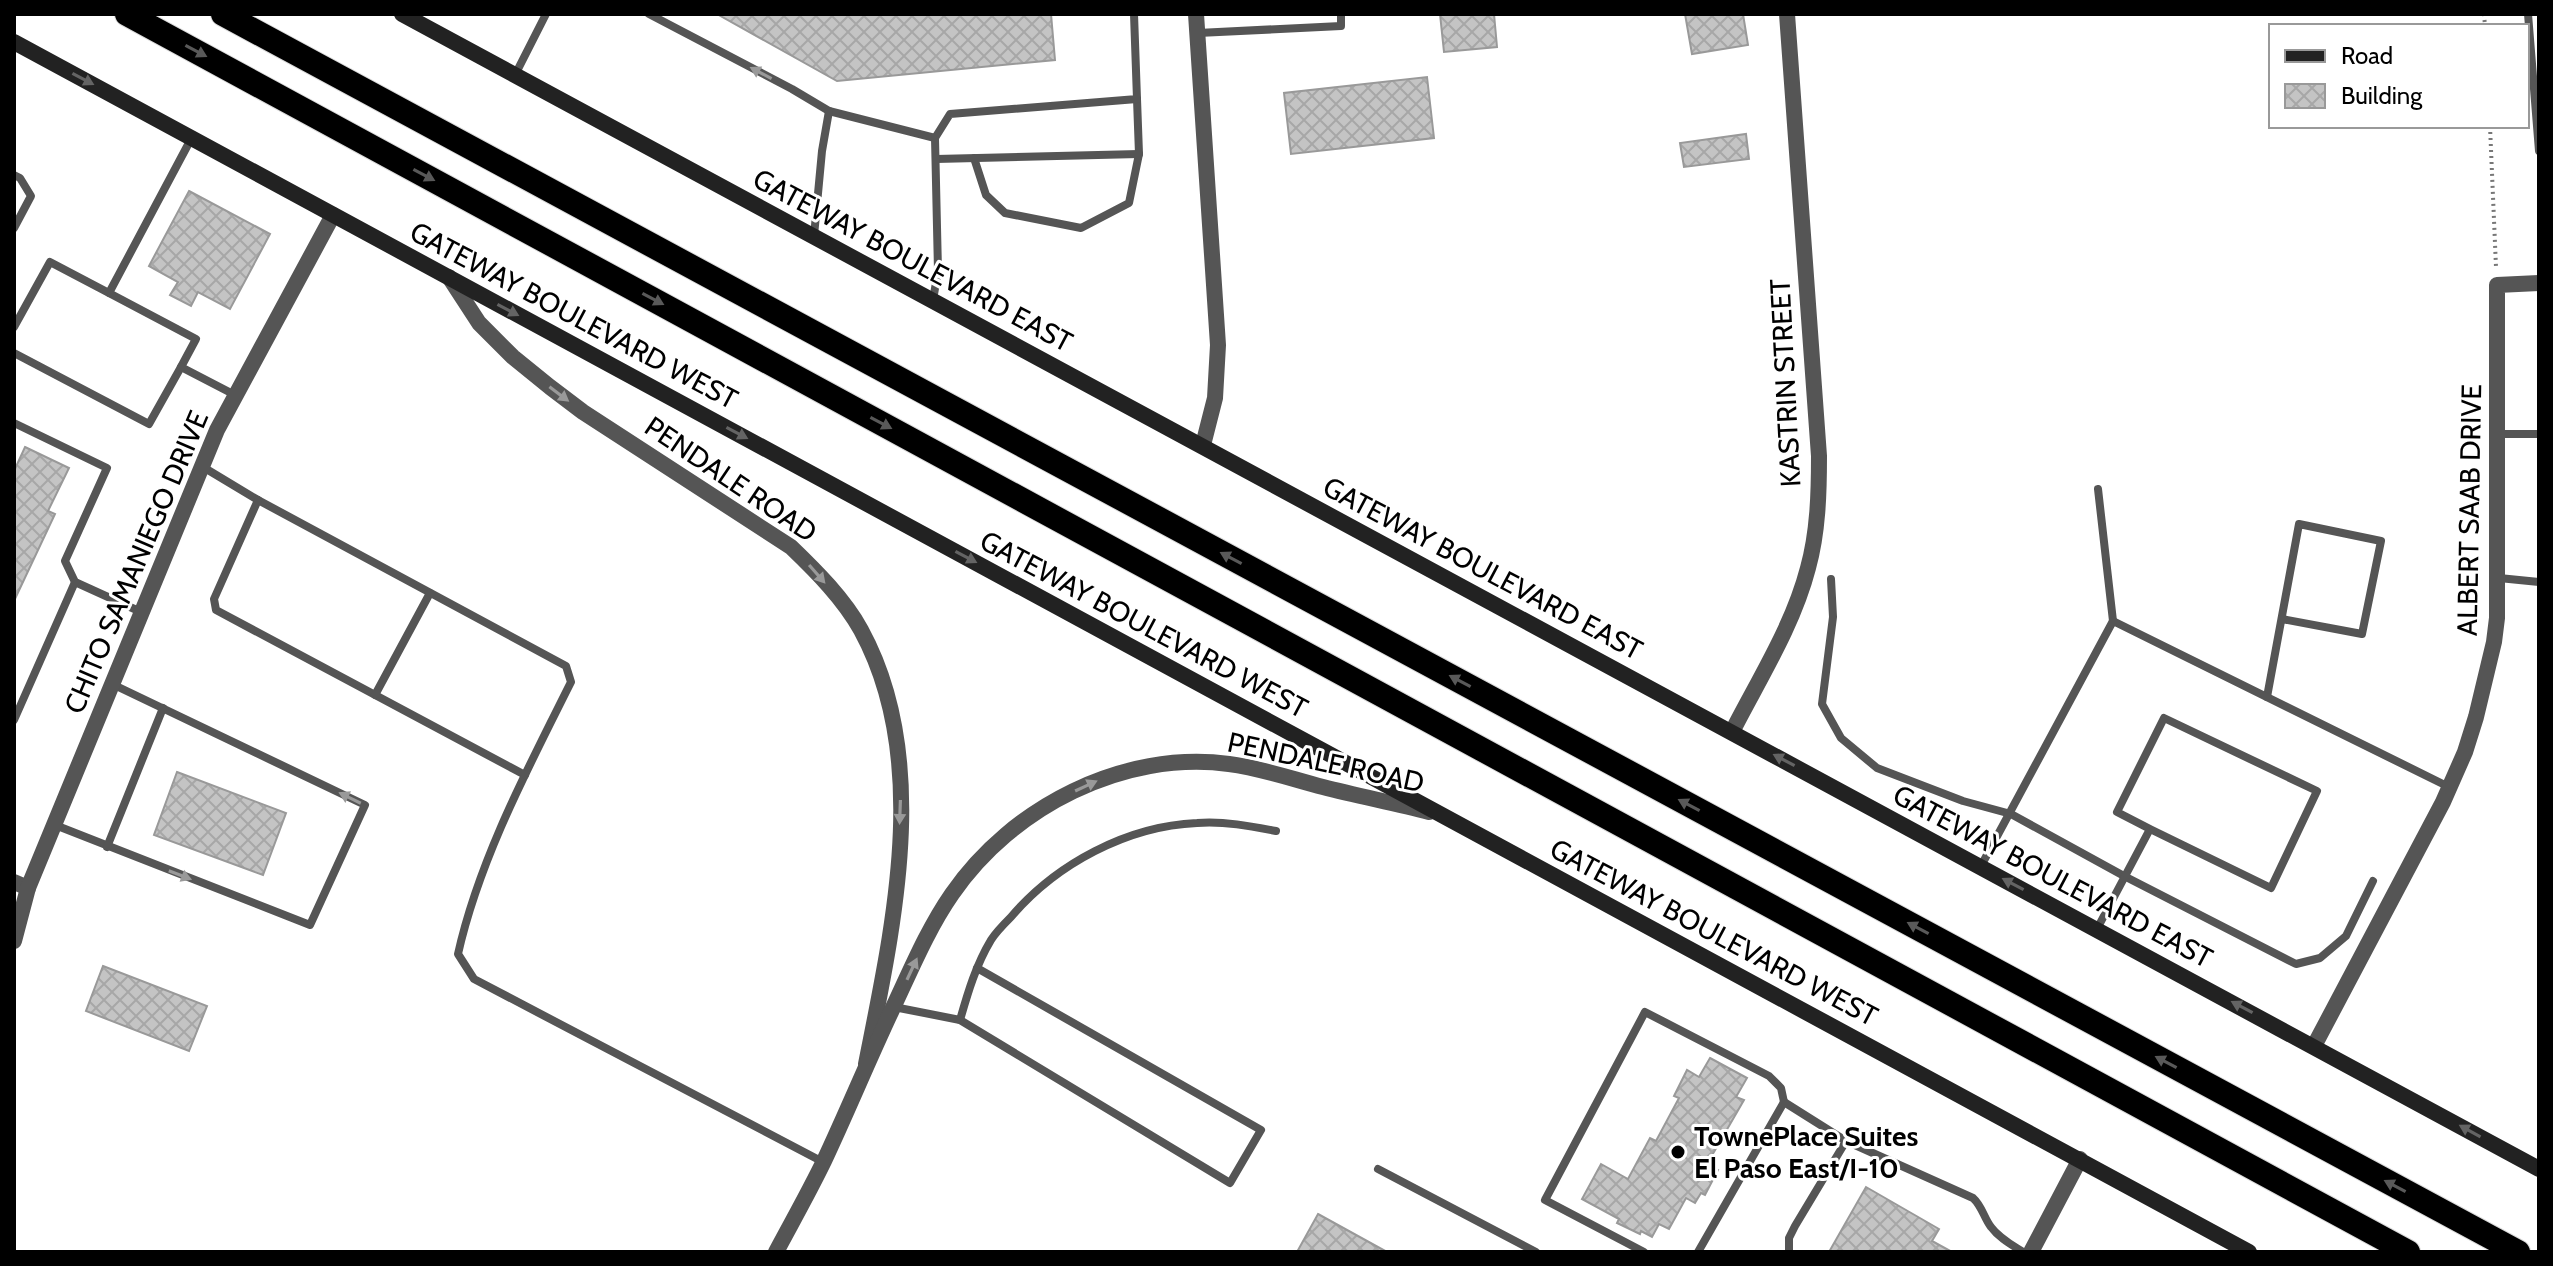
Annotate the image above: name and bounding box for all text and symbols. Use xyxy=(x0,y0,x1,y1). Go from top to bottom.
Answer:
legend xyxy=(2269,24,2529,128)
text: Road xyxy=(2341,41,2393,70)
one-way arrow xyxy=(185,44,207,58)
one-way arrow xyxy=(750,66,772,80)
one-way arrow xyxy=(71,73,94,86)
text: Building xyxy=(2341,81,2423,110)
street label: GATEWAY BOULEVARD EAST xyxy=(748,161,1079,359)
one-way arrow xyxy=(413,169,436,182)
street label: GATEWAY BOULEVARD WEST xyxy=(404,214,744,416)
street label: KASTRIN STREET xyxy=(1763,278,1807,488)
one-way arrow xyxy=(642,292,664,306)
one-way arrow xyxy=(497,303,520,316)
street label: ALBERT SAAB DRIVE xyxy=(2450,384,2488,636)
one-way arrow xyxy=(548,386,570,402)
street label: CHITO SAMANIEGO DRIVE xyxy=(57,406,215,718)
street label: PENDALE ROAD xyxy=(639,409,823,549)
one-way arrow xyxy=(870,417,893,430)
one-way arrow xyxy=(726,426,748,440)
street label: GATEWAY BOULEVARD EAST xyxy=(1318,469,1649,667)
street label: GATEWAY BOULEVARD WEST xyxy=(974,523,1314,725)
one-way arrow xyxy=(954,550,977,564)
one-way arrow xyxy=(1220,551,1242,565)
one-way arrow xyxy=(808,565,826,584)
one-way arrow xyxy=(1449,675,1471,689)
street label: PENDALE ROAD xyxy=(1225,725,1427,799)
one-way arrow xyxy=(1773,754,1796,767)
street label: GATEWAY BOULEVARD EAST xyxy=(1888,777,2219,975)
one-way arrow xyxy=(1075,779,1098,793)
one-way arrow xyxy=(339,791,362,805)
one-way arrow xyxy=(1677,798,1700,811)
one-way arrow xyxy=(894,800,907,825)
street label: GATEWAY BOULEVARD WEST xyxy=(1544,831,1884,1033)
one-way arrow xyxy=(168,869,192,882)
one-way arrow xyxy=(2002,877,2025,890)
one-way arrow xyxy=(1906,922,1929,935)
one-way arrow xyxy=(905,957,919,980)
one-way arrow xyxy=(2231,1001,2253,1015)
one-way arrow xyxy=(2155,1056,2177,1070)
place label: TownePlace Suites El Paso East/I-10 xyxy=(1694,1119,1919,1185)
one-way arrow xyxy=(2459,1125,2482,1138)
marker: TownePlace Suites El Paso East/I-10 xyxy=(1669,1143,1687,1161)
one-way arrow xyxy=(2383,1179,2406,1192)

